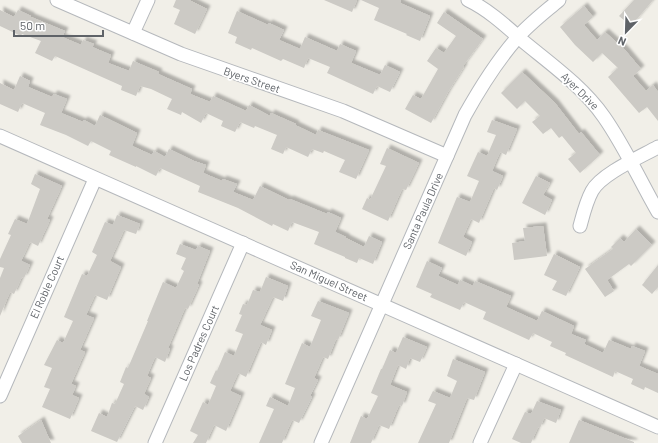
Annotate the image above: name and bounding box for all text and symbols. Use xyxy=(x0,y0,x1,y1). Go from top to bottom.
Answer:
scale bar xyxy=(14,12,103,38)
north arrow xyxy=(606,12,646,52)
text: 50 m xyxy=(20,18,45,32)
text: N xyxy=(616,34,628,49)
street label: Byers Street xyxy=(222,64,282,95)
street label: Ayer Drive xyxy=(559,69,602,112)
street label: Santa Paula Drive xyxy=(400,170,445,251)
street label: El Roble Court xyxy=(27,253,66,320)
street label: San Miguel Street xyxy=(289,258,370,303)
street label: Los Padres Court xyxy=(176,303,221,383)

